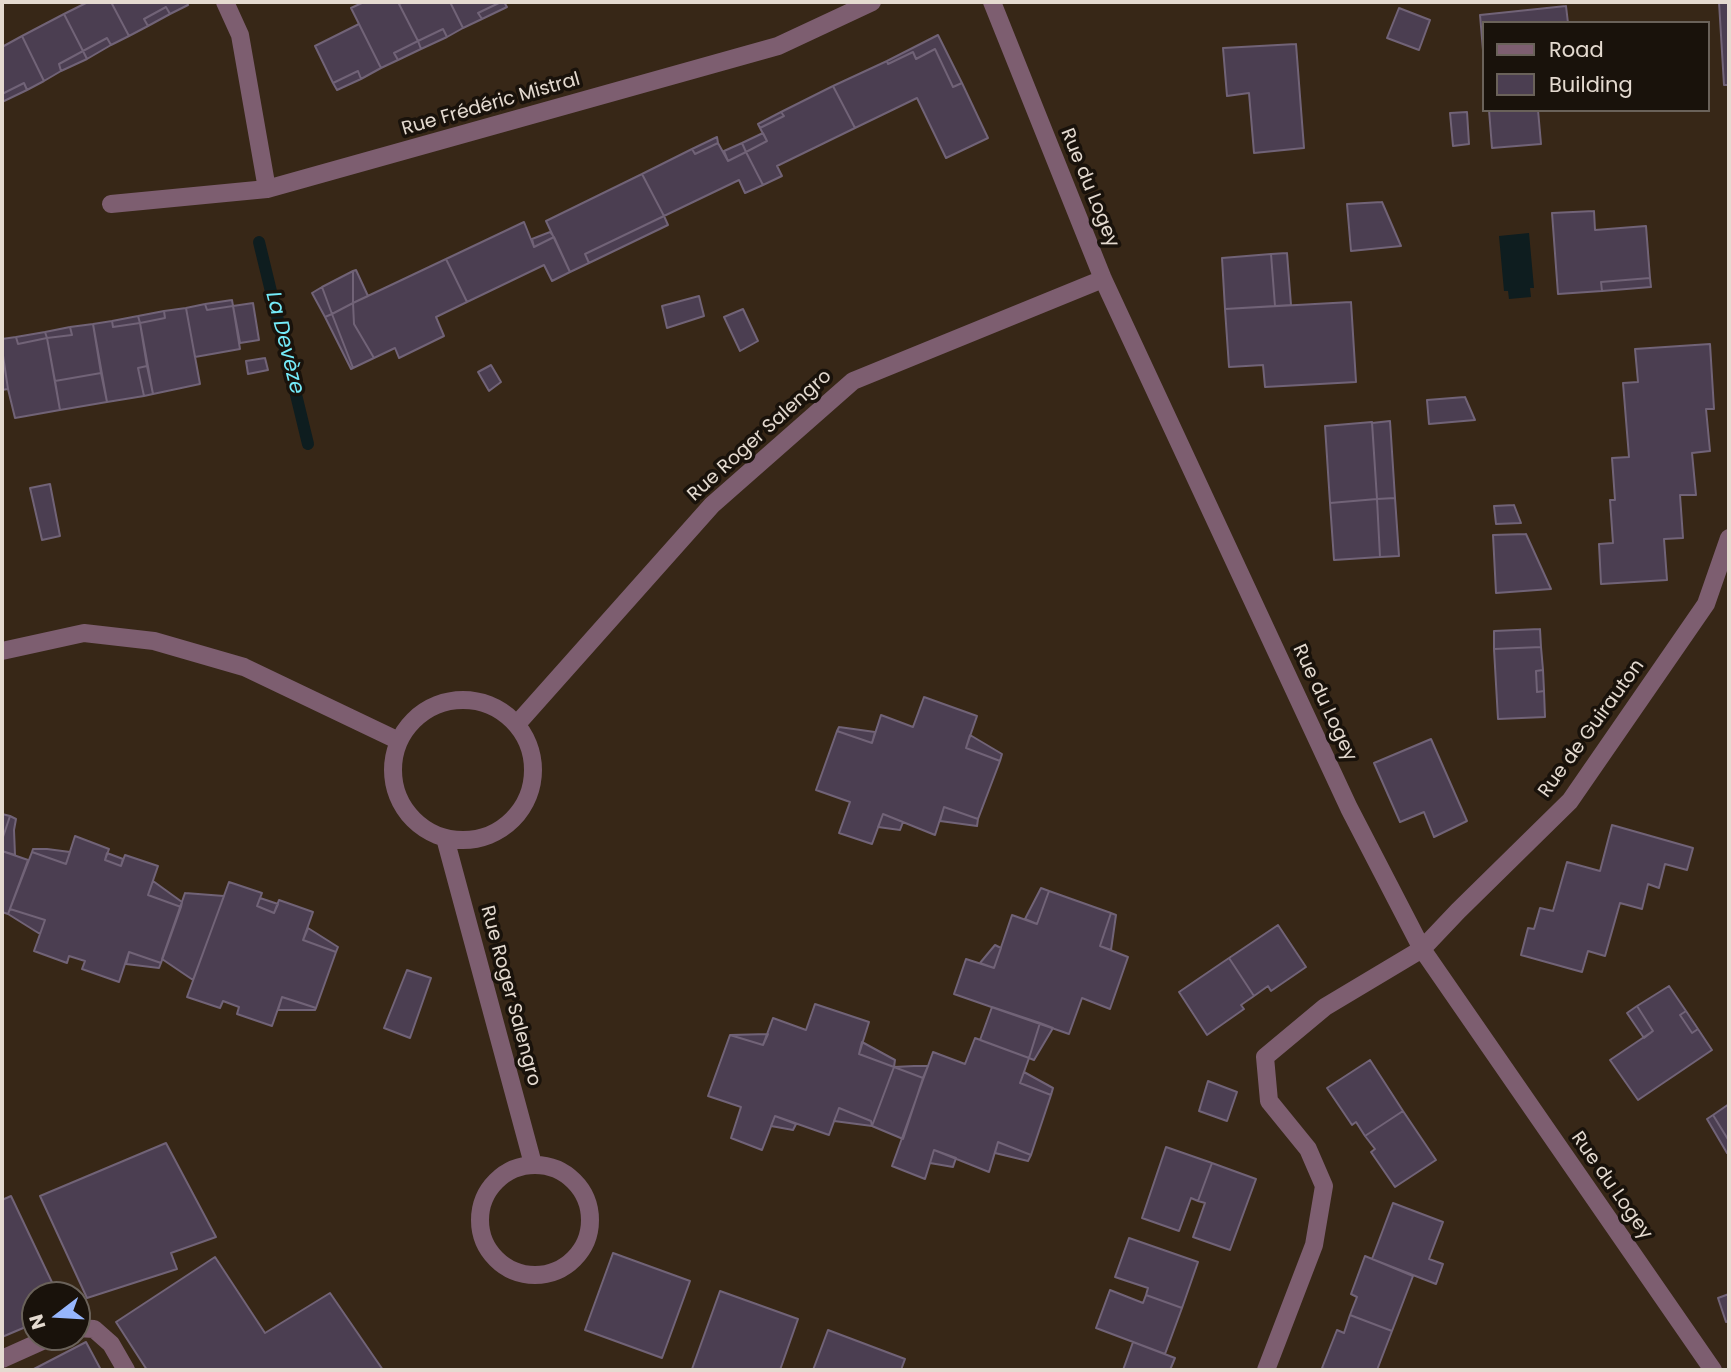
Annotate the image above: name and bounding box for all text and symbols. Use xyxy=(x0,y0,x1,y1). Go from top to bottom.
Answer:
legend xyxy=(1482,21,1710,112)
text: Road xyxy=(1549,35,1604,64)
street label: Rue Frédéric Mistral xyxy=(399,69,583,141)
text: Building xyxy=(1549,70,1633,99)
street label: Rue du Logey xyxy=(1055,125,1123,251)
water label: La Devèze xyxy=(259,289,309,397)
street label: Rue Roger Salengro xyxy=(683,365,837,507)
street label: Rue du Logey xyxy=(1287,641,1361,765)
street label: Rue de Guirauton xyxy=(1534,655,1650,803)
street label: Rue Roger Salengro xyxy=(475,903,545,1089)
street label: Rue du Logey xyxy=(1565,1128,1657,1244)
north arrow xyxy=(21,1281,91,1351)
text: N xyxy=(22,1311,52,1332)

